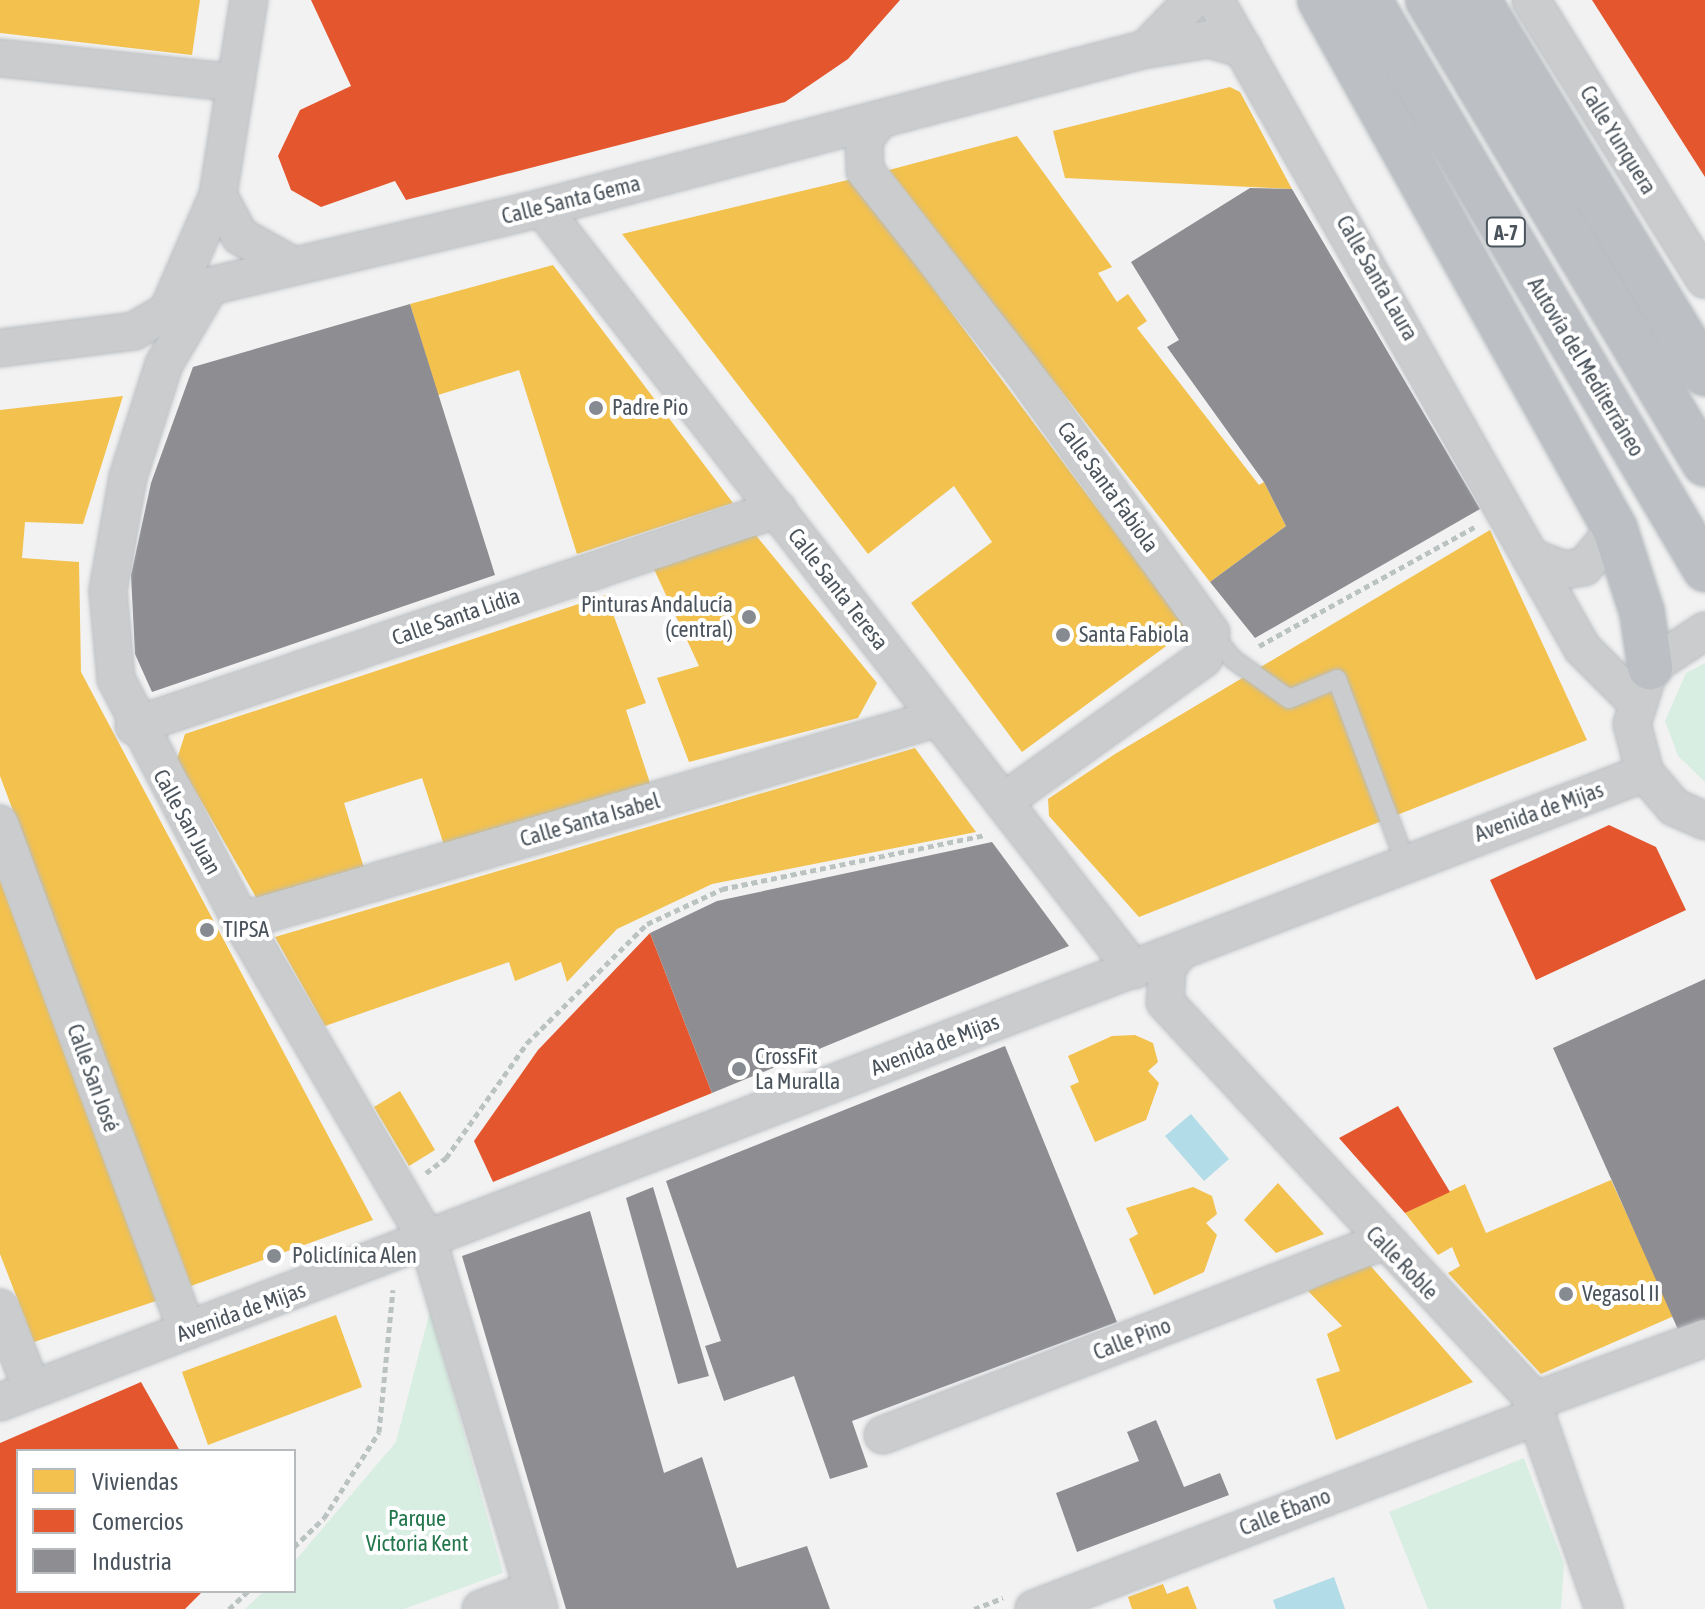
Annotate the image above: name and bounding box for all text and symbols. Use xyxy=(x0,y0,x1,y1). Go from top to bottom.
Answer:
street label: Calle Yunquera xyxy=(1574,81,1662,199)
street label: Calle Santa Gema xyxy=(499,170,643,230)
street label: Calle Santa Laura xyxy=(1331,211,1423,345)
road number: A-7 xyxy=(1484,216,1528,248)
street label: Autovía del Mediterráneo xyxy=(1522,273,1650,461)
place label: Padre Pio xyxy=(612,395,688,421)
marker: Padre Pio xyxy=(587,399,605,417)
street label: Calle Santa Fabiola xyxy=(1052,417,1164,557)
street label: Calle Santa Teresa xyxy=(782,523,894,655)
street label: Calle Santa Lidia xyxy=(389,583,523,651)
place label: Pinturas Andalucía (central) xyxy=(581,591,733,642)
marker: Pinturas Andalucía (central) xyxy=(740,608,758,626)
place label: Santa Fabiola xyxy=(1079,622,1189,648)
marker: Santa Fabiola xyxy=(1054,626,1072,644)
street label: Calle San Juan xyxy=(147,765,227,879)
street label: Avenida de Mijas xyxy=(1471,776,1607,848)
street label: Calle Santa Isabel xyxy=(517,787,663,853)
place label: TIPSA xyxy=(223,917,269,943)
marker: TIPSA xyxy=(198,921,216,939)
street label: Avenida de Mijas xyxy=(867,1008,1003,1082)
street label: Calle San José xyxy=(61,1020,125,1136)
place label: CrossFit La Muralla xyxy=(755,1043,840,1094)
marker: CrossFit La Muralla xyxy=(730,1060,748,1078)
street label: Calle Roble xyxy=(1361,1221,1443,1305)
place label: Policlínica Alen xyxy=(292,1243,417,1269)
marker: Policlínica Alen xyxy=(263,1245,285,1267)
street label: Avenida de Mijas xyxy=(173,1276,309,1348)
place label: Vegasol II xyxy=(1582,1281,1660,1307)
marker: Vegasol II xyxy=(1557,1285,1575,1303)
street label: Calle Pino xyxy=(1089,1312,1175,1366)
legend xyxy=(16,1449,296,1593)
text: Viviendas xyxy=(92,1468,178,1495)
street label: Calle Ébano xyxy=(1236,1483,1334,1541)
park label: Parque Victoria Kent xyxy=(366,1505,468,1556)
text: Comercios xyxy=(92,1508,184,1535)
text: Industria xyxy=(92,1548,172,1575)

